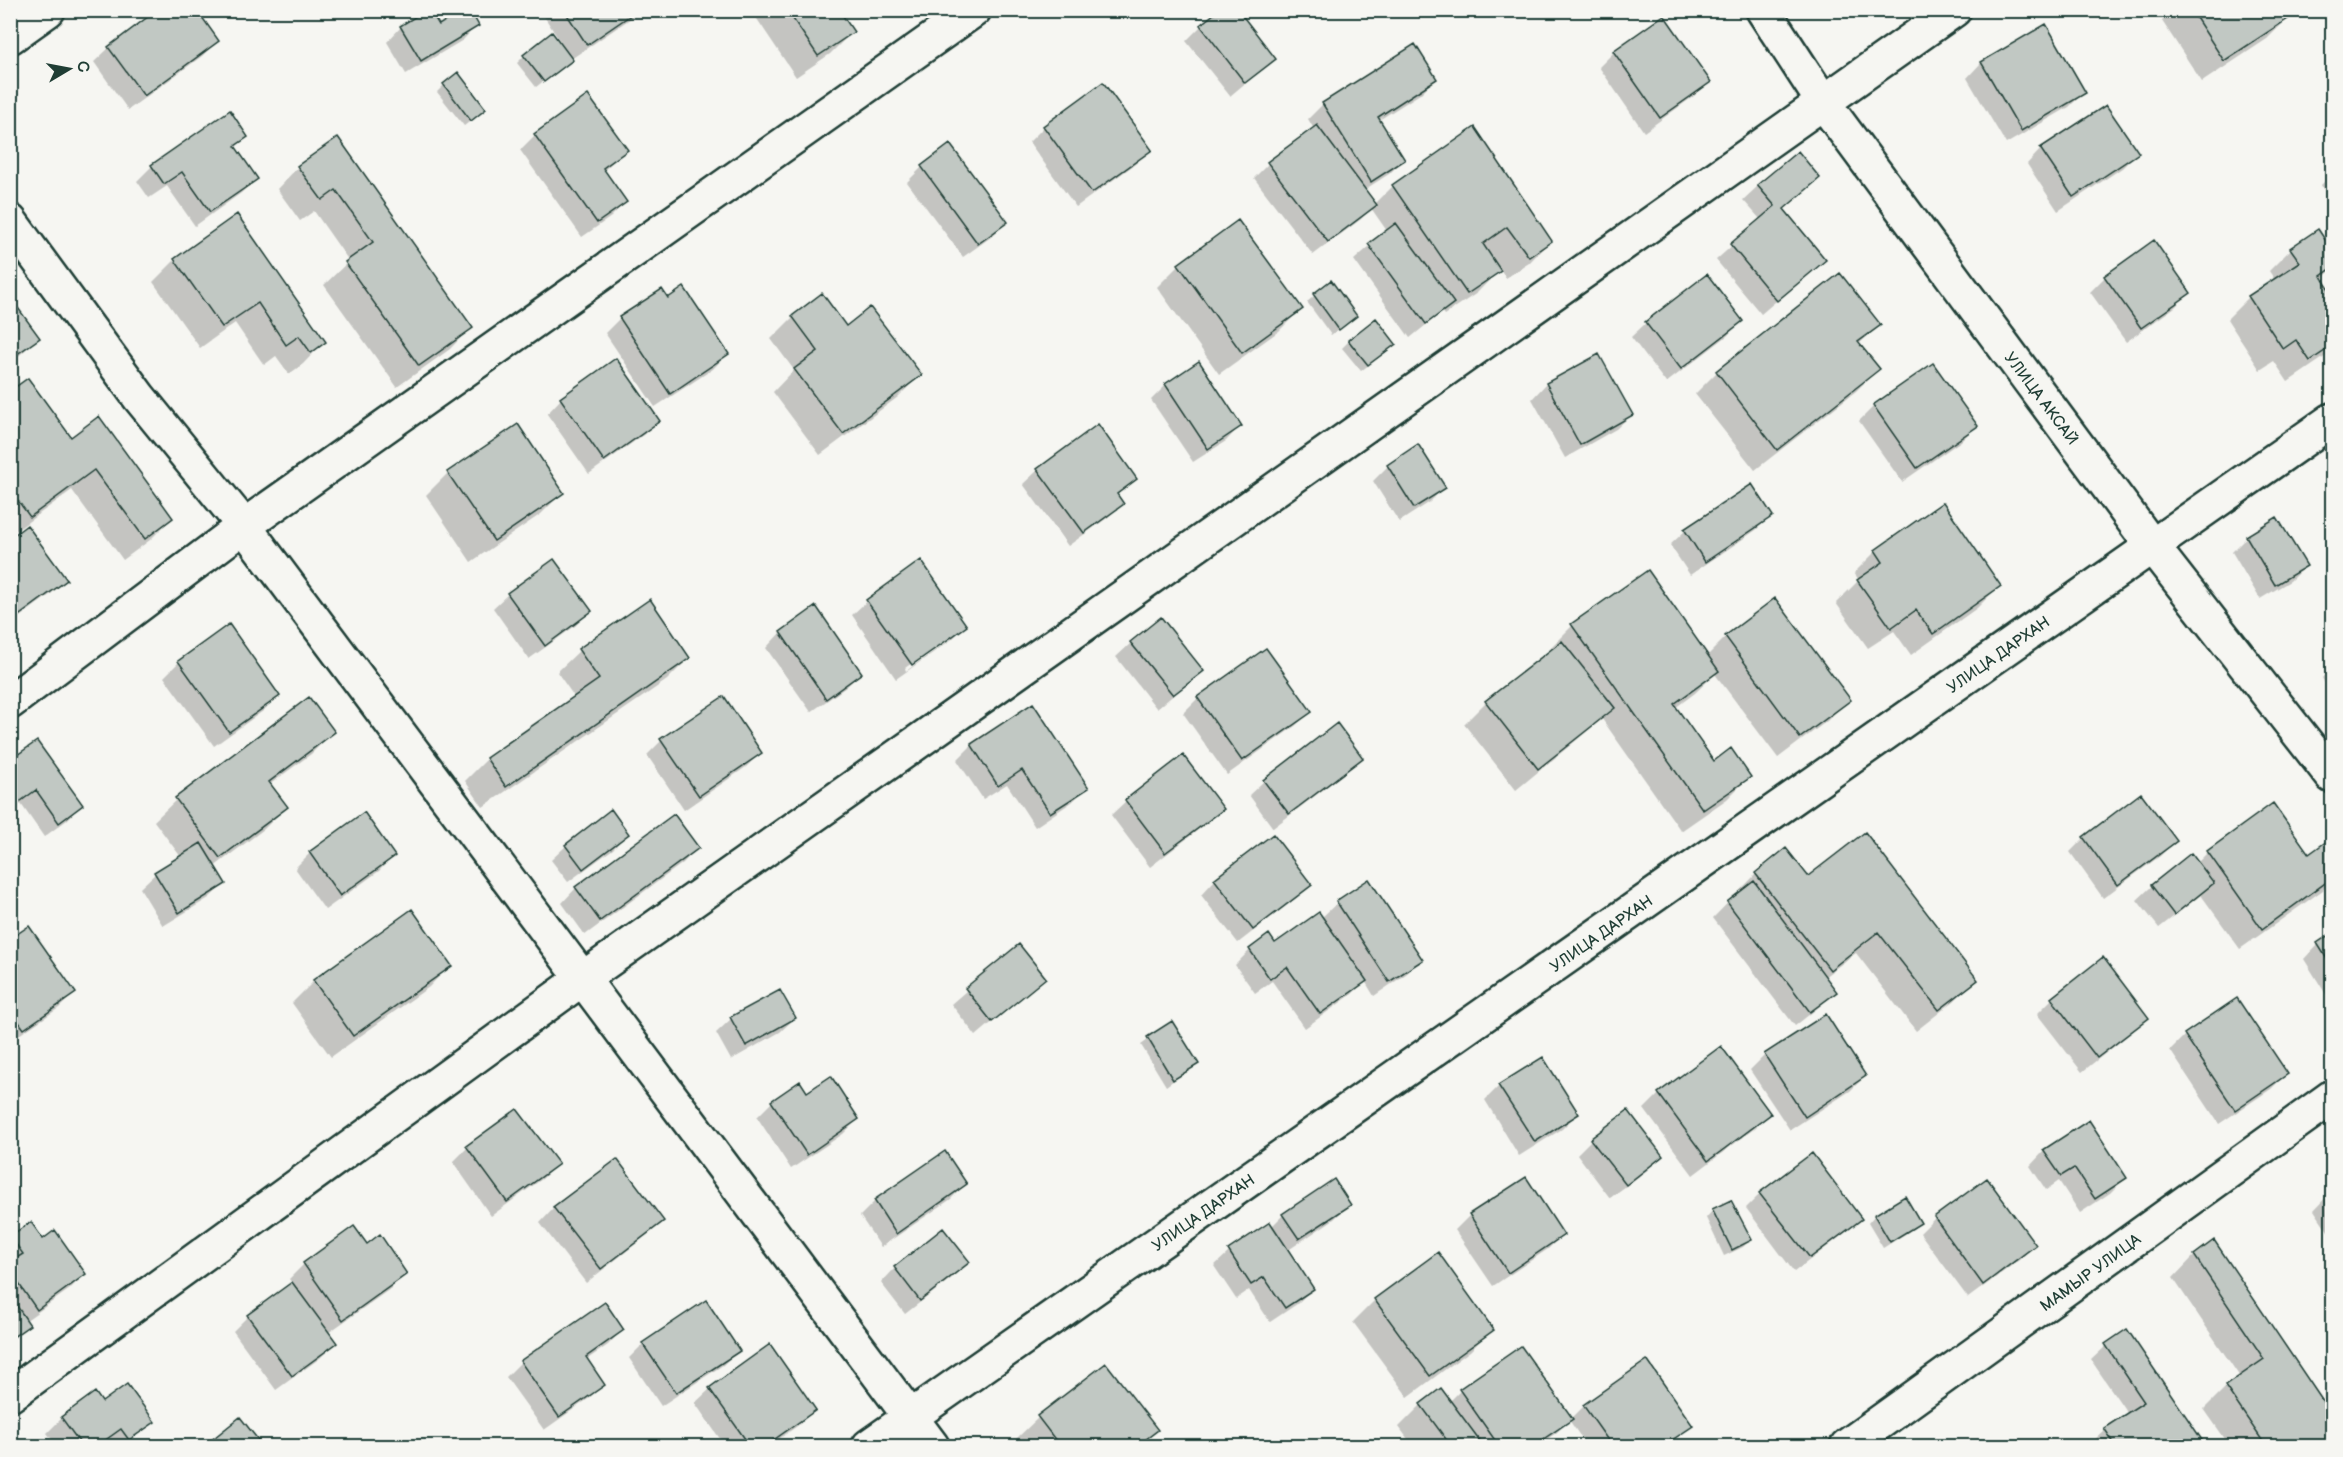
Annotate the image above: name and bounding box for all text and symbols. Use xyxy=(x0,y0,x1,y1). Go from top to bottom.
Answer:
north arrow xyxy=(39,39,99,99)
text: С xyxy=(72,60,93,74)
street label: УЛИЦА АКСАЙ xyxy=(2000,349,2082,449)
street label: УЛИЦА ДАРХАН xyxy=(1944,613,2054,698)
street label: УЛИЦА ДАРХАН xyxy=(1547,892,1657,977)
street label: УЛИЦА ДАРХАН xyxy=(1149,1171,1259,1256)
street label: МАМЫР УЛИЦА xyxy=(2037,1230,2145,1316)

